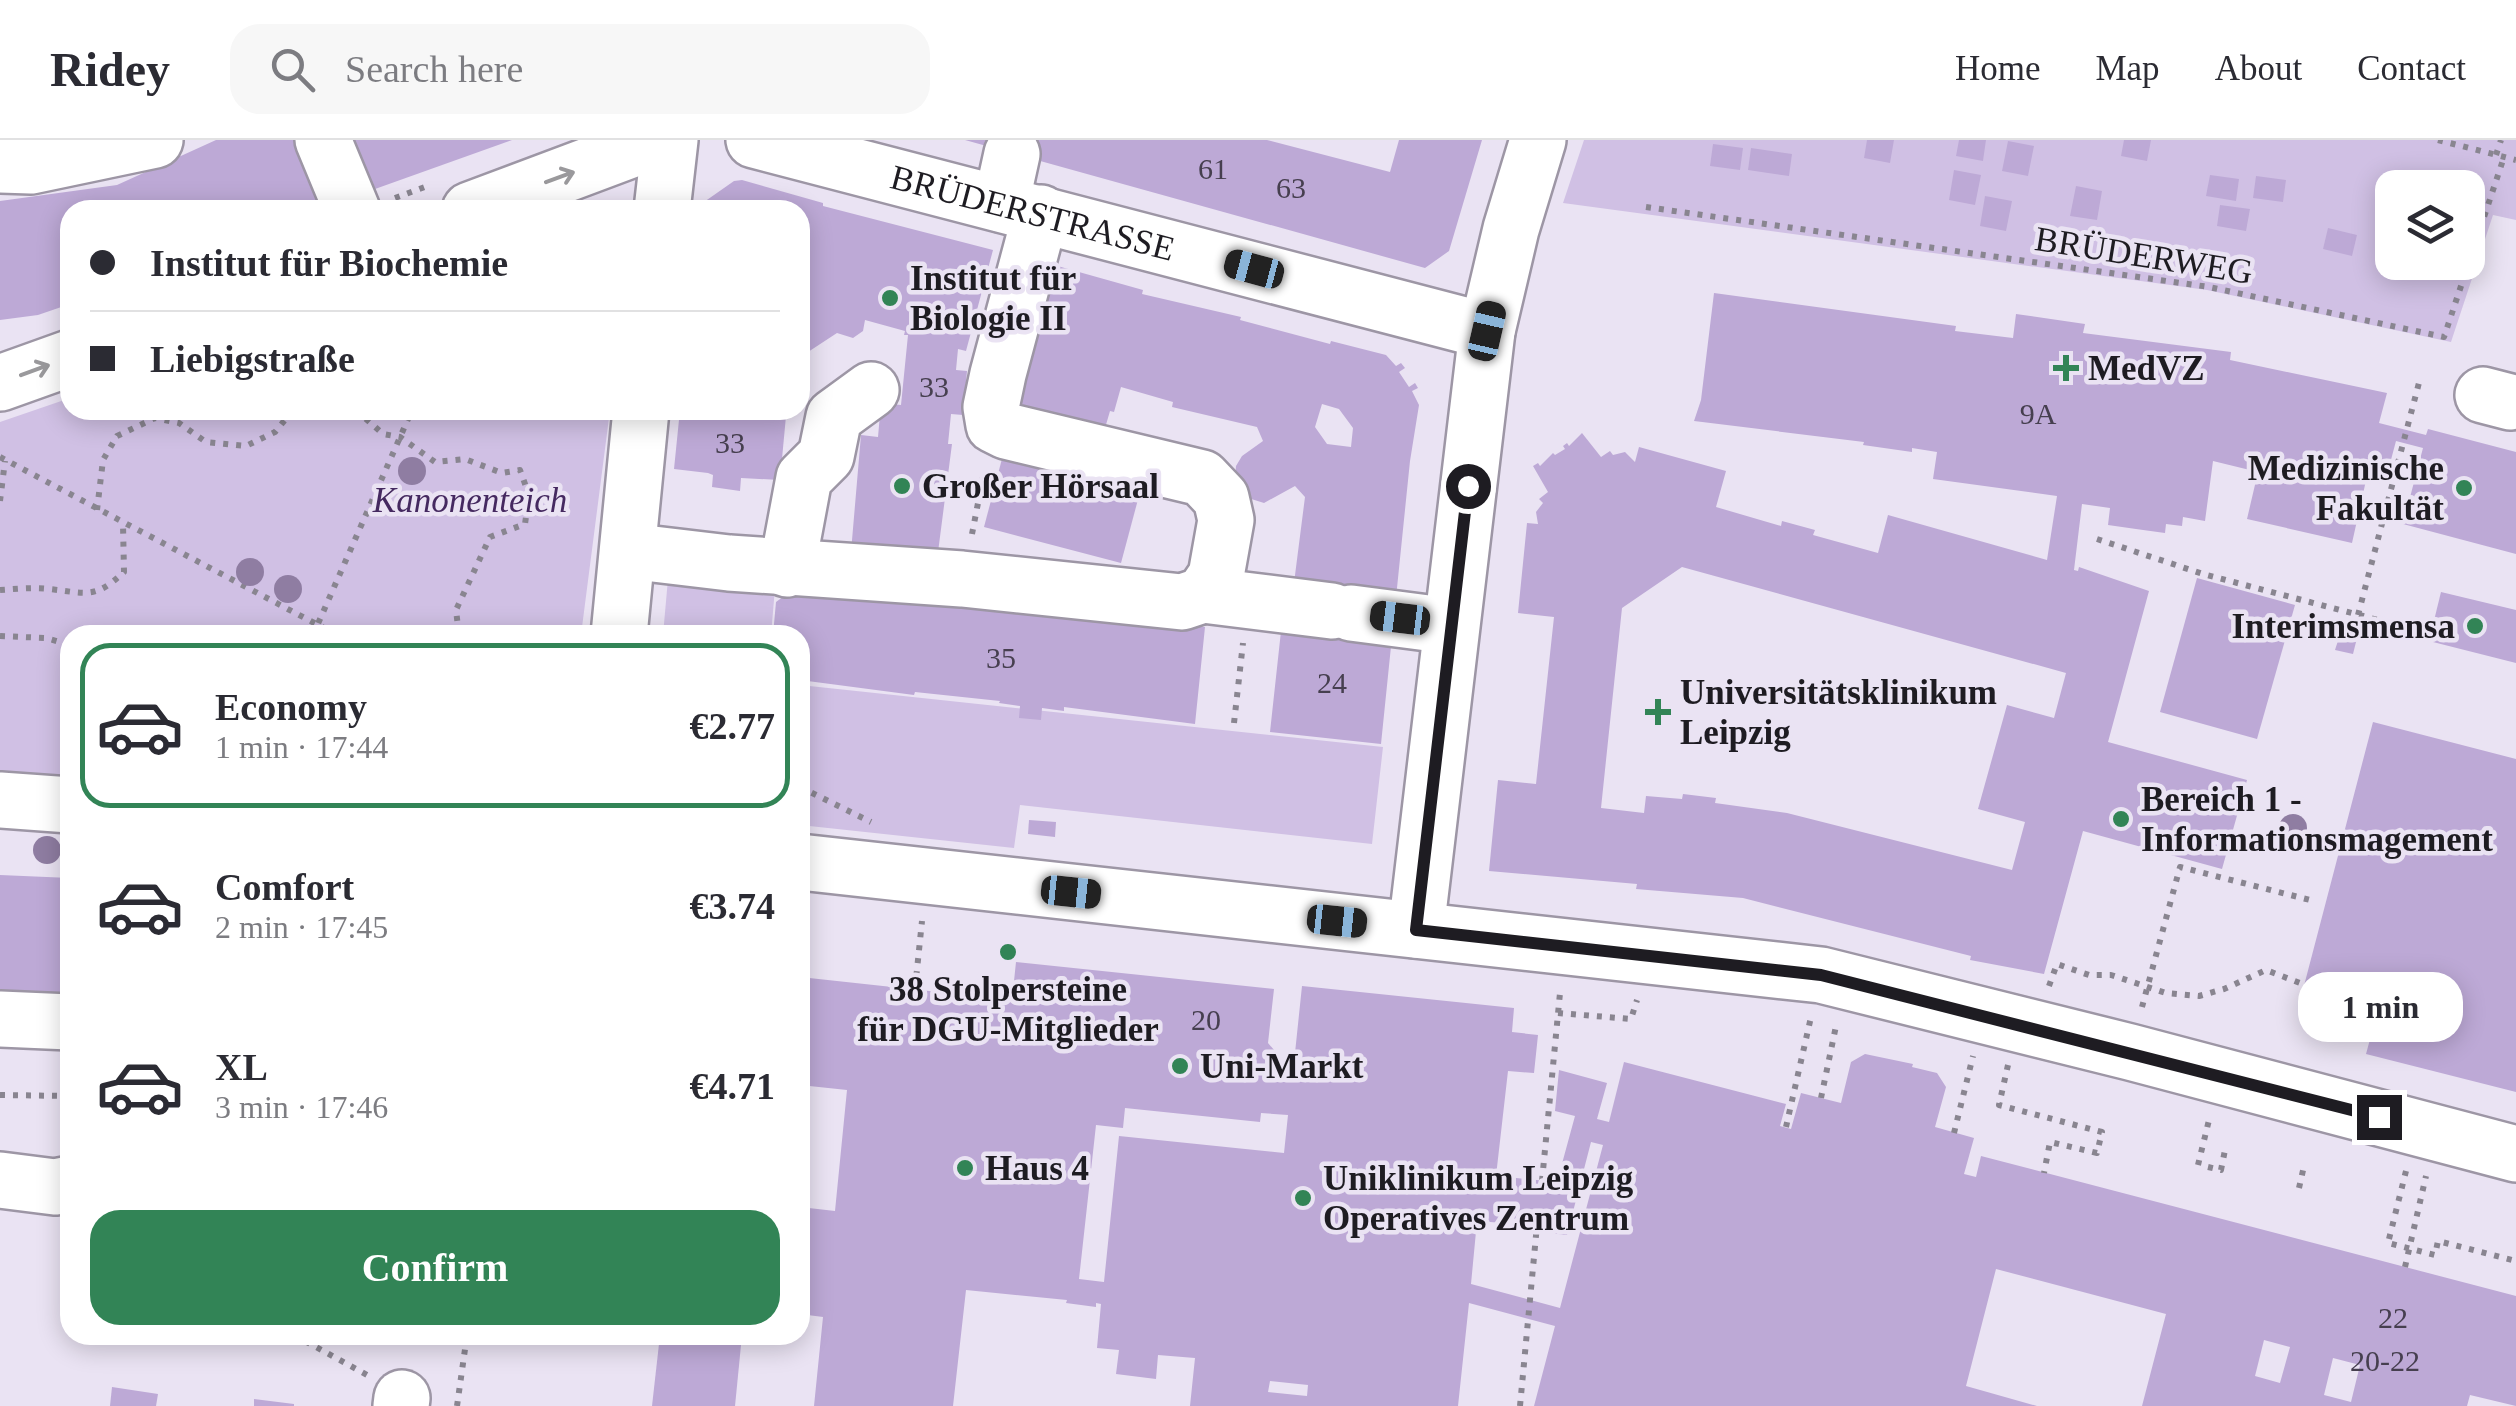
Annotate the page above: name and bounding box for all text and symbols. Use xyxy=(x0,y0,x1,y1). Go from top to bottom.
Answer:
search box xyxy=(230,24,930,114)
icon: search xyxy=(265,42,320,97)
text: Ridey xyxy=(50,43,170,96)
text: Search here xyxy=(345,48,523,90)
text: Home xyxy=(1955,49,2040,88)
text: Map xyxy=(2095,49,2160,88)
text: About xyxy=(2215,49,2302,88)
text: Contact xyxy=(2357,49,2466,88)
house number: 61 xyxy=(1198,152,1228,185)
street label: BRÜDERSTRASSE xyxy=(886,157,1179,269)
one-way arrow xyxy=(545,166,575,184)
map controls xyxy=(2375,170,2485,280)
button: layers xyxy=(2375,170,2485,280)
house number: 63 xyxy=(1276,171,1306,204)
street label: BRÜDERWEG xyxy=(2032,219,2255,292)
text: Institut für Biochemie xyxy=(150,242,508,284)
car xyxy=(1221,247,1287,291)
place label: Institut für Biologie II xyxy=(910,259,1076,338)
marker: Institut für Biologie II xyxy=(879,287,901,309)
car xyxy=(1466,298,1508,364)
text: Liebigstraße xyxy=(150,338,355,380)
place label: MedVZ xyxy=(2088,349,2205,388)
marker: MedVZ xyxy=(2053,355,2079,381)
one-way arrow xyxy=(19,360,50,378)
house number: 33 xyxy=(919,370,949,403)
house number: 9A xyxy=(2020,397,2057,430)
house number: 33 xyxy=(715,426,745,459)
place label: Medizinische Fakultät xyxy=(2248,449,2444,528)
route start xyxy=(1446,464,1491,509)
place label: Großer Hörsaal xyxy=(922,467,1159,506)
marker: Großer Hörsaal xyxy=(891,475,913,497)
marker: Medizinische Fakultät xyxy=(2453,477,2475,499)
park label: Kanonenteich xyxy=(372,481,567,520)
car xyxy=(1368,599,1432,637)
place label: Interimsmensa xyxy=(2231,607,2455,646)
marker: Interimsmensa xyxy=(2464,615,2486,637)
house number: 35 xyxy=(986,641,1016,674)
house number: 24 xyxy=(1317,666,1347,699)
place label: Universitätsklinikum Leipzig xyxy=(1680,673,1997,752)
icon: car xyxy=(95,681,185,771)
text: Economy xyxy=(215,686,367,728)
marker: Universitätsklinikum Leipzig xyxy=(1645,699,1671,725)
text: €2.77 xyxy=(690,705,775,747)
text: 1 min · 17:44 xyxy=(215,729,388,765)
place label: Bereich 1 - Informationsmagement xyxy=(2141,780,2493,859)
marker: Bereich 1 - Informationsmagement xyxy=(2110,808,2132,830)
icon: car xyxy=(95,861,185,951)
text: Comfort xyxy=(215,866,354,908)
car xyxy=(1040,874,1102,910)
text: €3.74 xyxy=(690,885,775,927)
car xyxy=(1306,903,1368,939)
text: 2 min · 17:45 xyxy=(215,909,388,945)
marker: 38 Stolpersteine für DGU-Mitglieder xyxy=(997,941,1019,963)
place label: 38 Stolpersteine für DGU-Mitglieder xyxy=(857,970,1159,1049)
callout: 1 min xyxy=(2296,972,2462,1042)
text: 1 min xyxy=(2342,989,2419,1025)
house number: 20 xyxy=(1191,1003,1221,1036)
icon: car xyxy=(95,1041,185,1131)
text: XL xyxy=(215,1046,268,1088)
place label: Uni-Markt xyxy=(1200,1047,1364,1086)
marker: Uni-Markt xyxy=(1169,1055,1191,1077)
text: €4.71 xyxy=(690,1065,775,1107)
text: 3 min · 17:46 xyxy=(215,1089,388,1125)
route end xyxy=(2357,1095,2402,1140)
place label: Haus 4 xyxy=(985,1149,1089,1188)
marker: Haus 4 xyxy=(954,1157,976,1179)
place label: Uniklinikum Leipzig Operatives Zentrum xyxy=(1323,1159,1634,1238)
marker: Uniklinikum Leipzig Operatives Zentrum xyxy=(1292,1187,1314,1209)
button: Confirm xyxy=(90,1210,780,1325)
house number: 22 xyxy=(2378,1301,2408,1334)
house number: 20-22 xyxy=(2350,1344,2420,1377)

